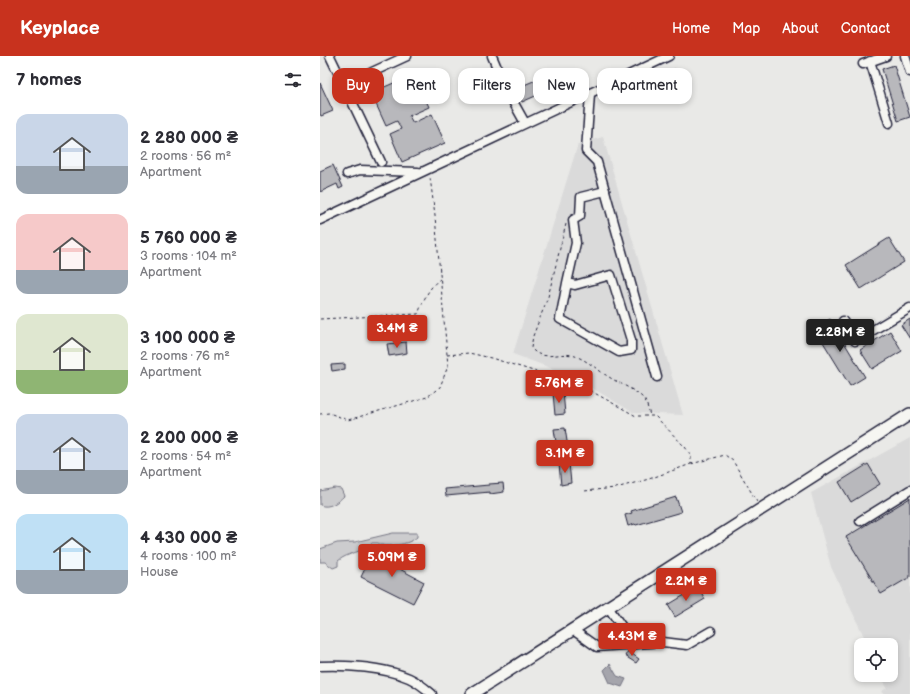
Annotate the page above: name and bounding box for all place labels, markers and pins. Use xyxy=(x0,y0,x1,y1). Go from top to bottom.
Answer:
pin: 3.4M ₴ xyxy=(364,315,430,349)
pin: 2.28M ₴ xyxy=(803,319,877,353)
pin: 5.76M ₴ xyxy=(522,370,596,404)
pin: 3.1M ₴ xyxy=(532,440,598,474)
pin: 5.09M ₴ xyxy=(355,544,429,578)
pin: 2.2M ₴ xyxy=(653,568,719,602)
pin: 4.43M ₴ xyxy=(595,623,669,657)

